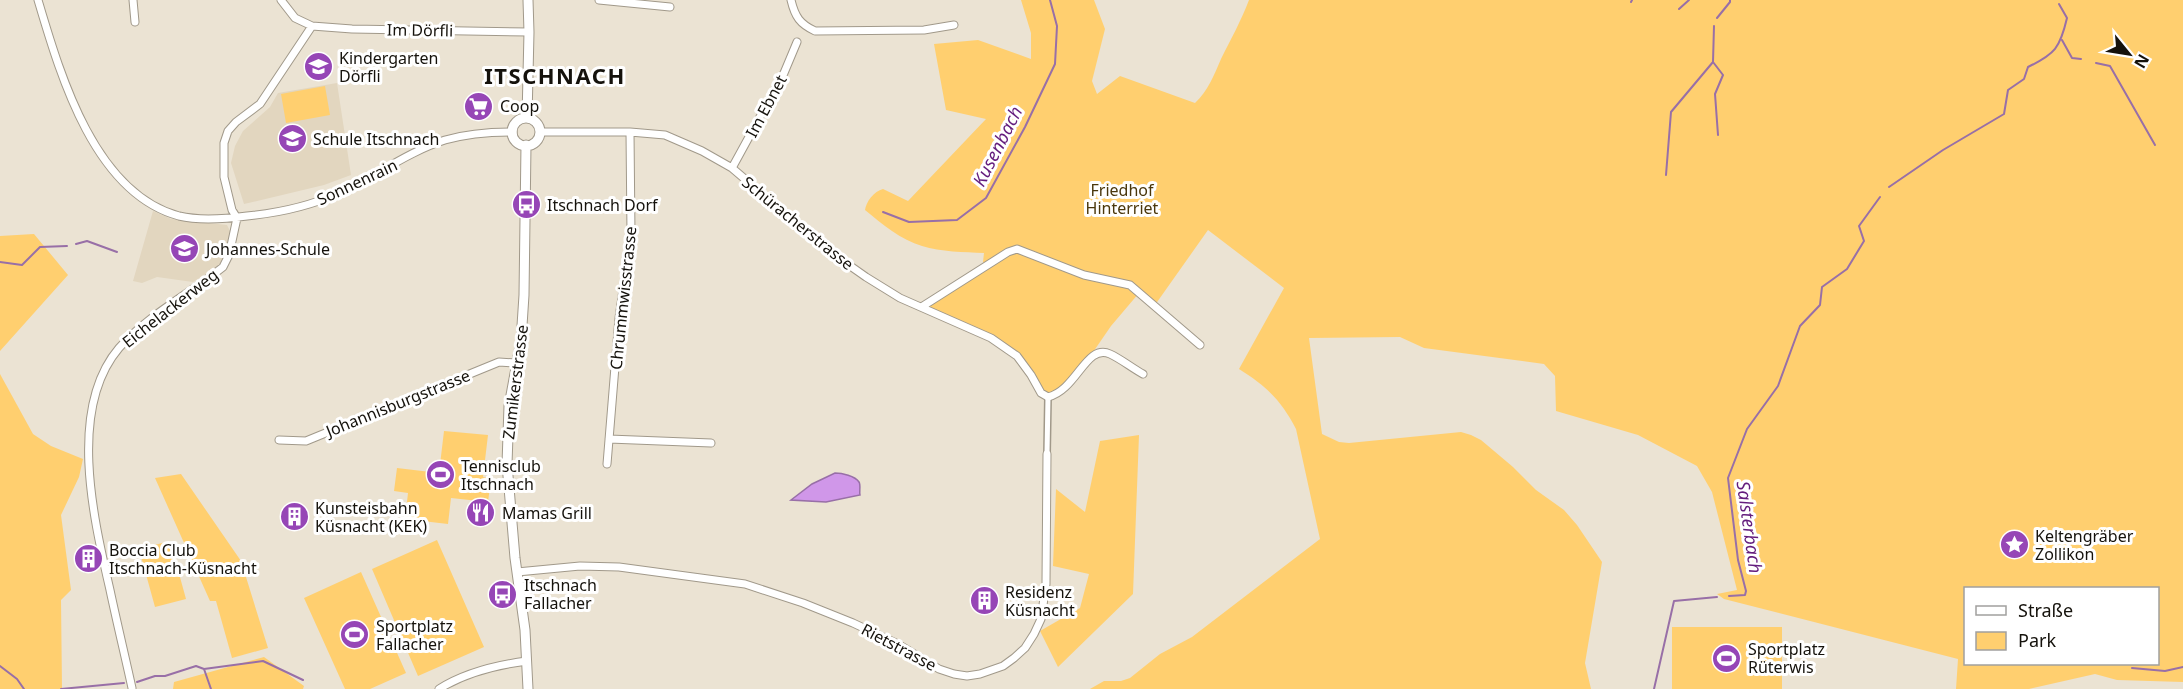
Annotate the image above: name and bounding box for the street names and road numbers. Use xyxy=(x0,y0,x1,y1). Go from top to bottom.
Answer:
street label: Im Dörfli xyxy=(387,18,453,42)
street label: Im Ebnet xyxy=(740,71,792,141)
street label: Sonnenrain xyxy=(313,154,401,210)
street label: Schüracherstrasse xyxy=(738,171,858,275)
street label: Chrummwisstrasse xyxy=(605,225,641,371)
street label: Eichelackerweg xyxy=(118,264,222,352)
street label: Zumikerstrasse xyxy=(497,323,533,441)
street label: Johannisburgstrasse xyxy=(321,364,473,443)
street label: Rietstrasse xyxy=(858,618,940,676)

